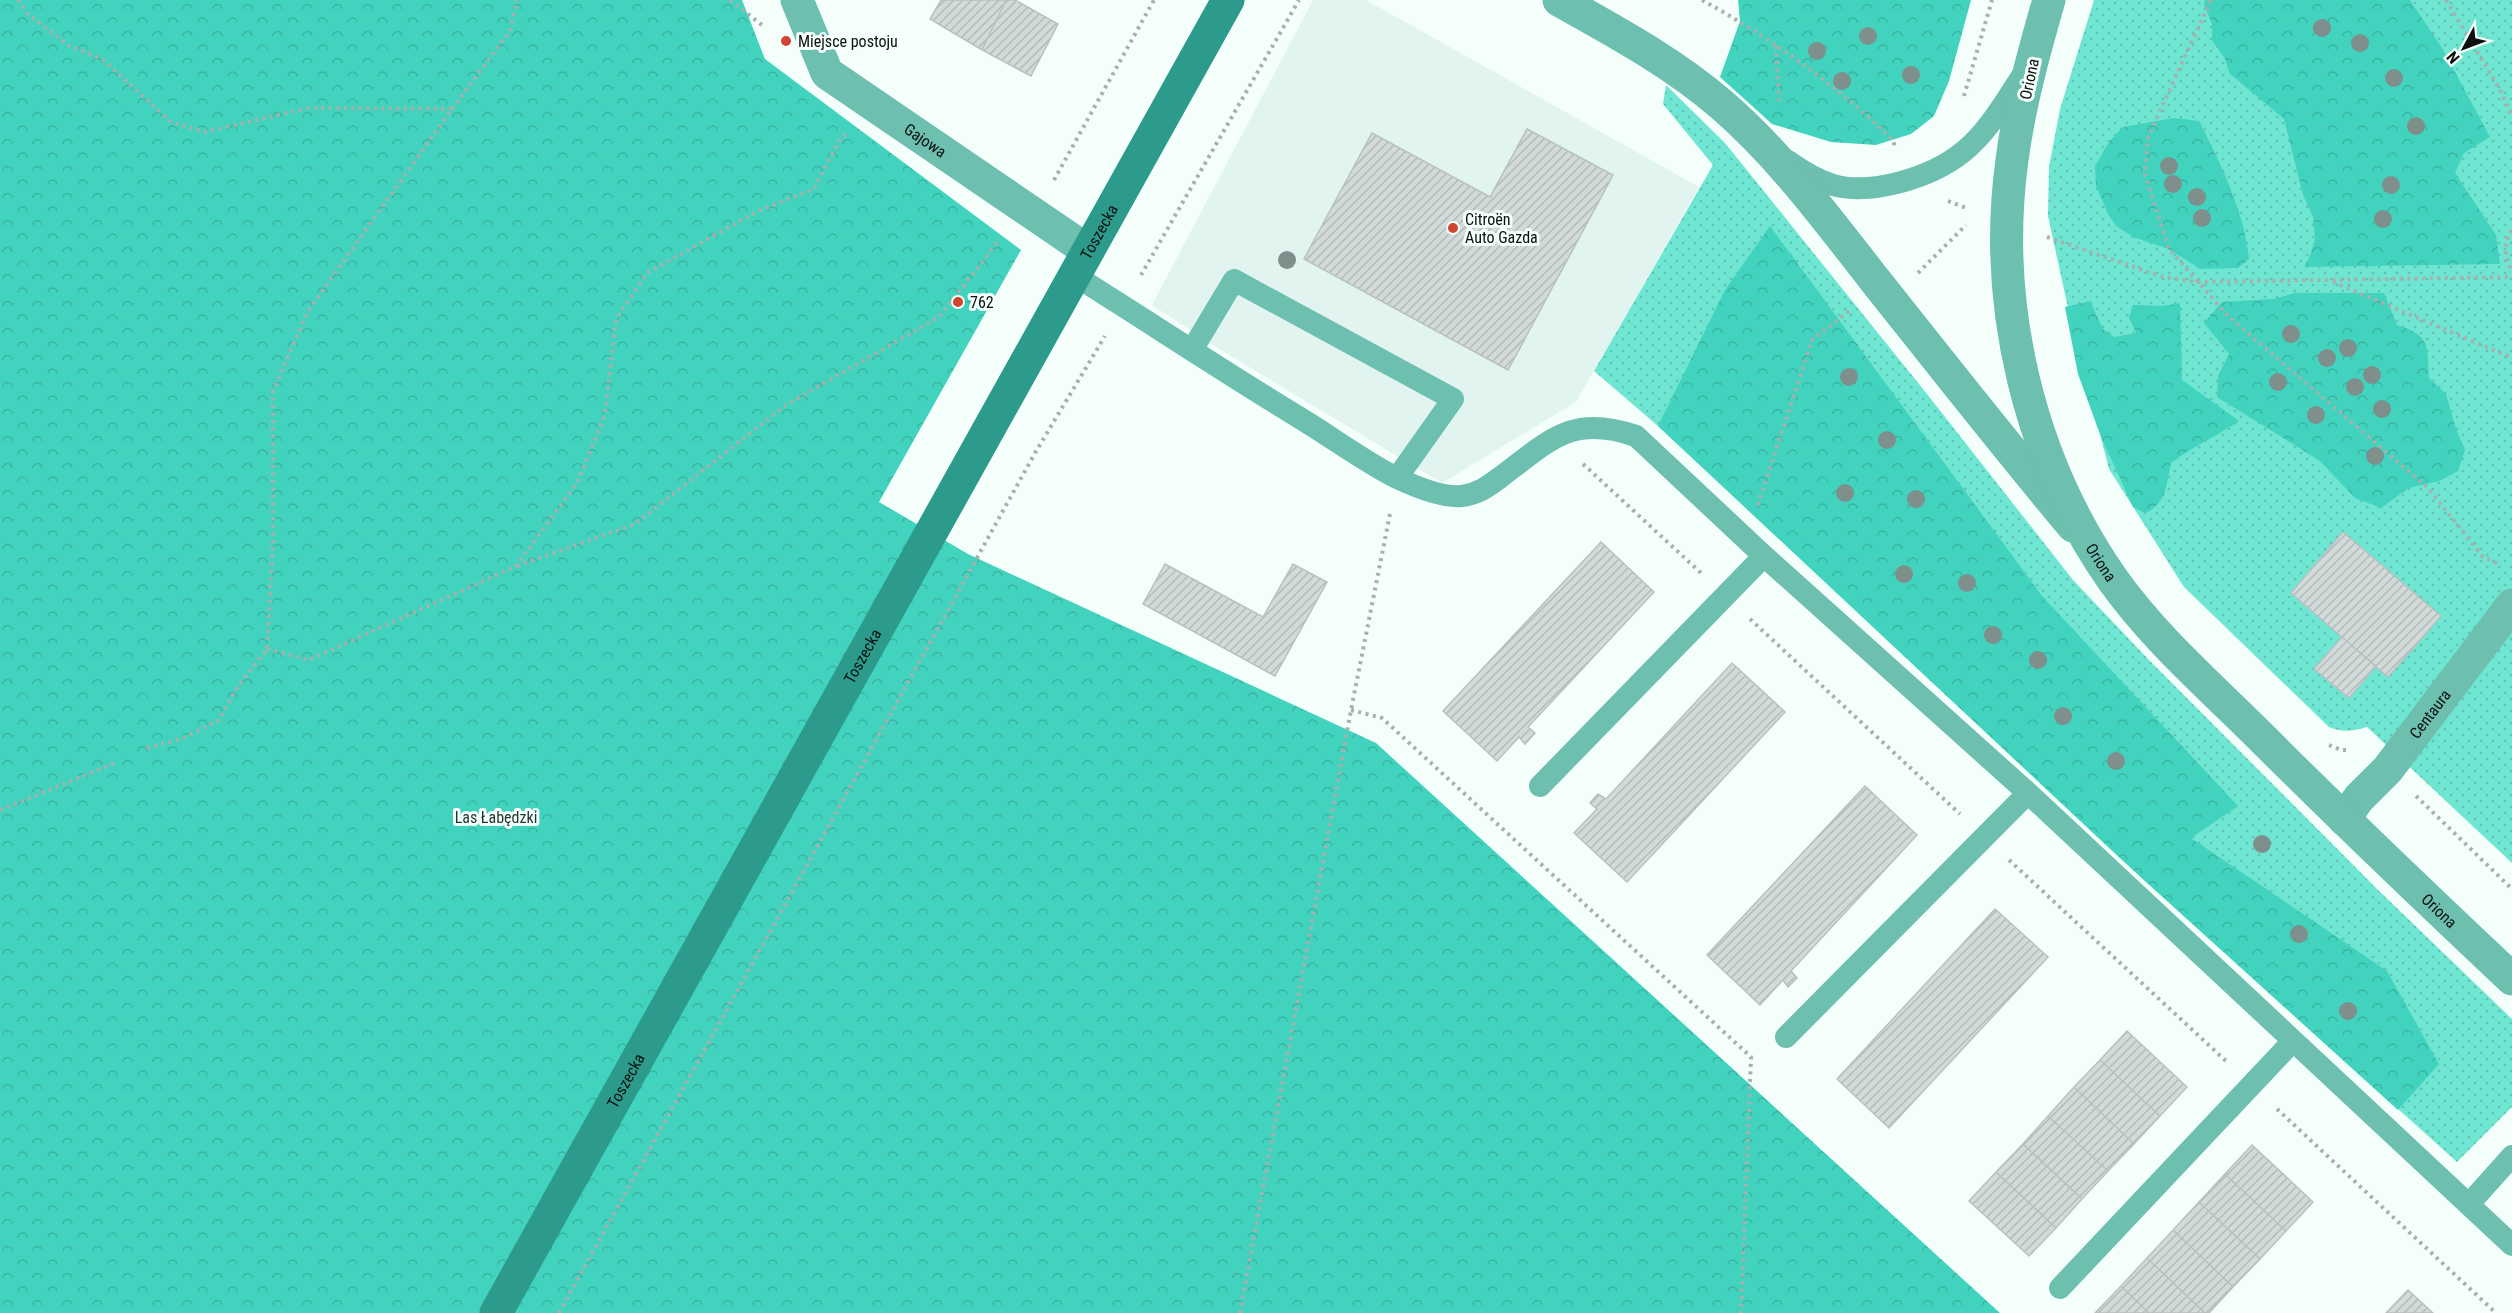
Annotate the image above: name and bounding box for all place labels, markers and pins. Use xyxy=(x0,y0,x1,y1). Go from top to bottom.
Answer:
place label: Miejsce postoju xyxy=(798,32,898,51)
marker: Miejsce postoju xyxy=(779,34,793,48)
place label: Citroën Auto Gazda xyxy=(1465,210,1538,247)
marker: Citroën Auto Gazda xyxy=(1446,221,1460,235)
place label: 762 xyxy=(970,293,994,312)
marker: 762 xyxy=(951,295,965,309)

